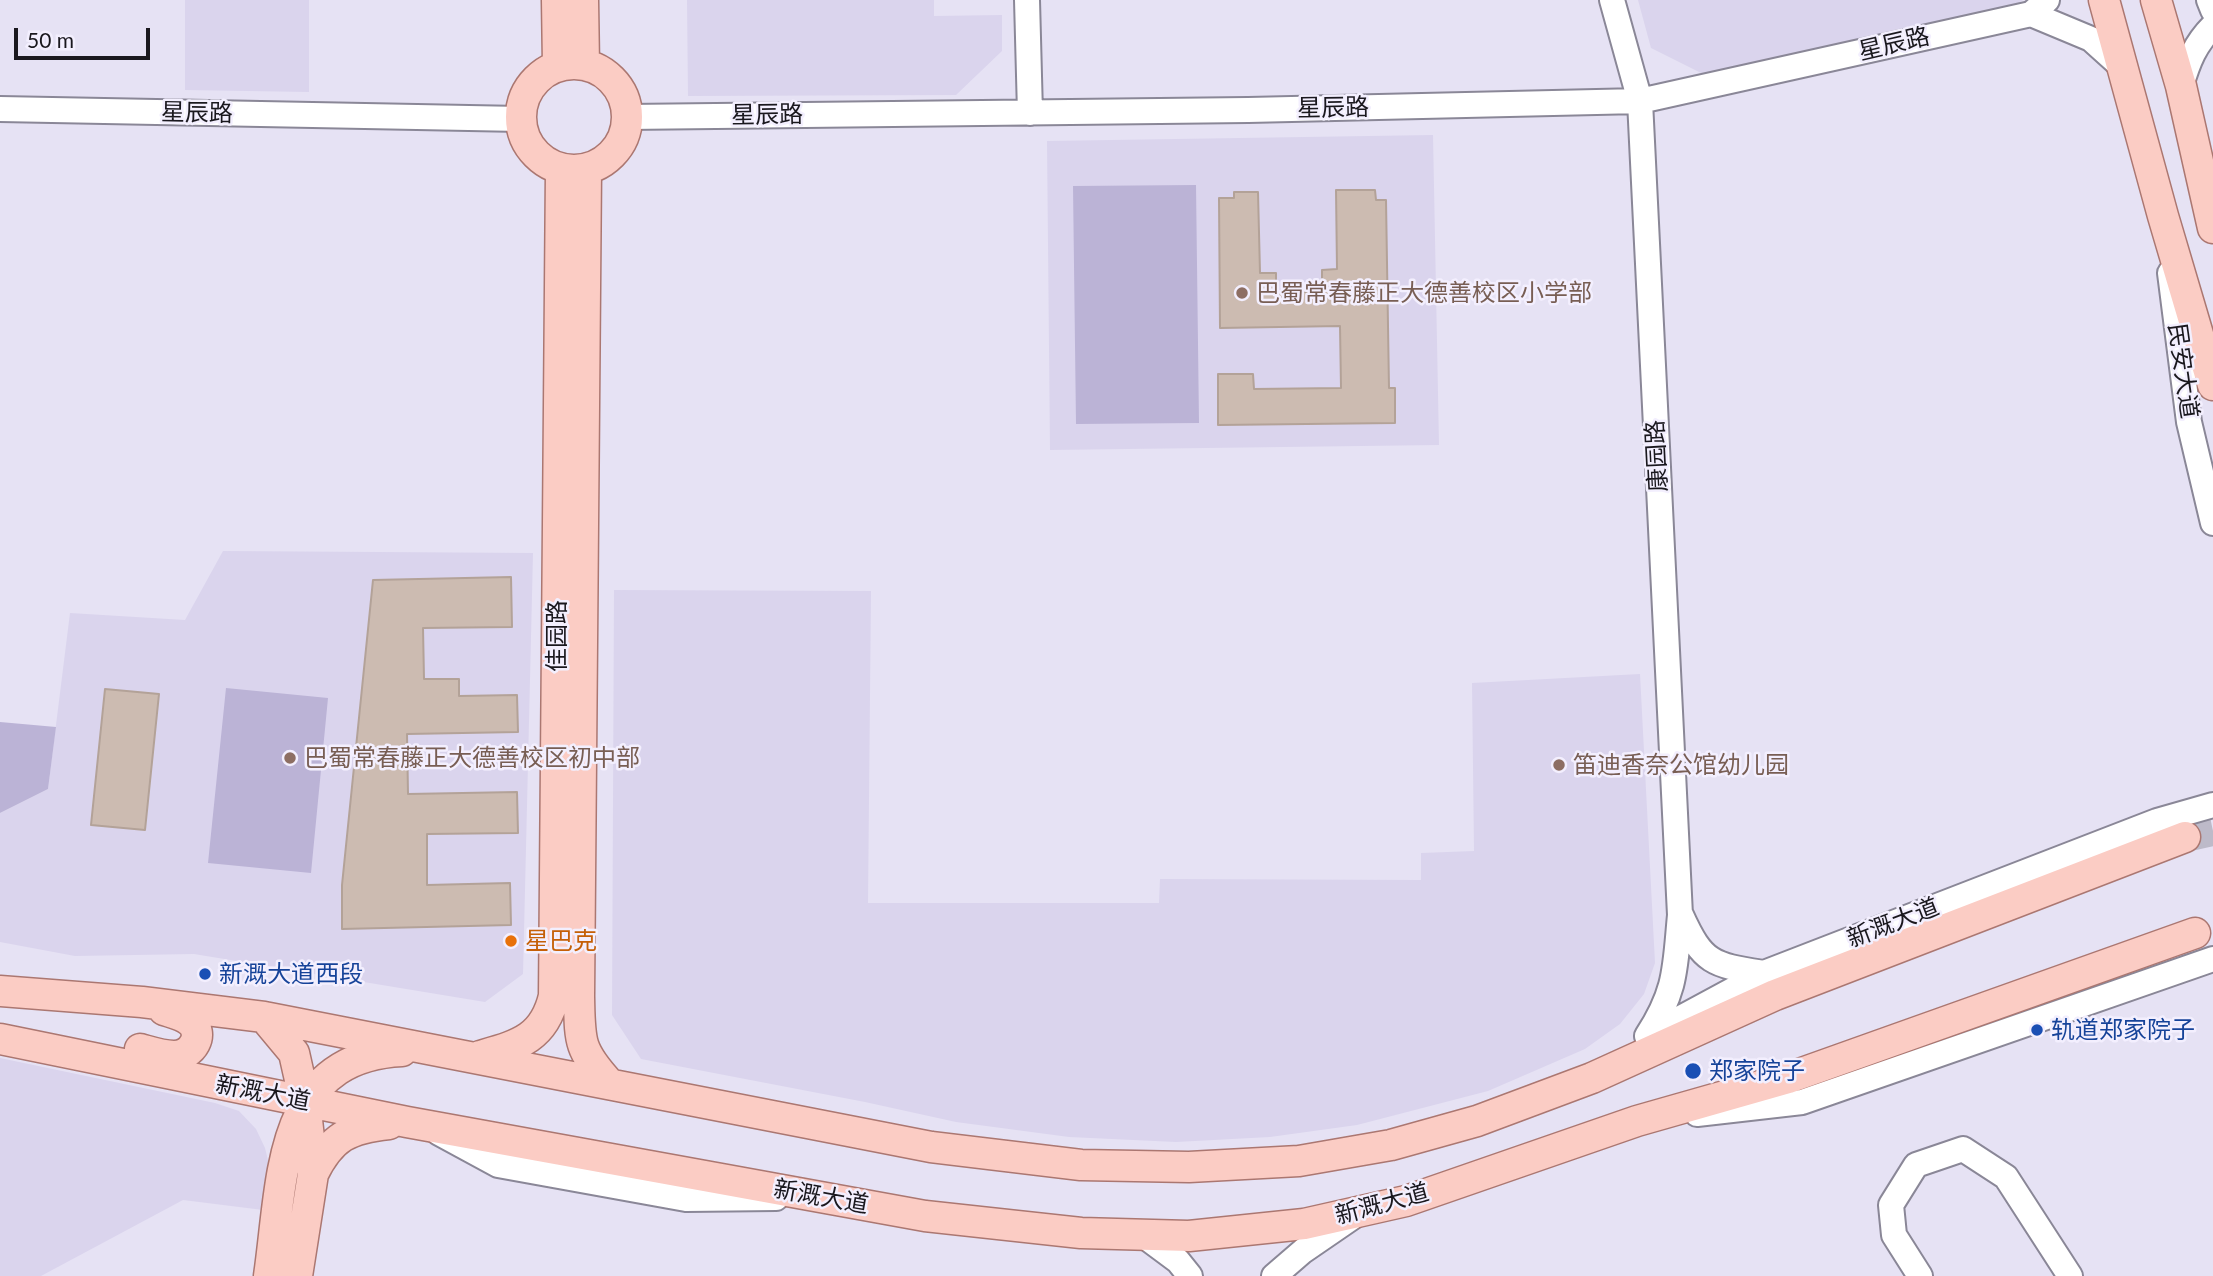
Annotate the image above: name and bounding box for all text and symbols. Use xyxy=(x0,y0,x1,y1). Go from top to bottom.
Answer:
scale bar xyxy=(18,14,154,58)
street label: 星辰路 xyxy=(1856,22,1932,66)
text: 50 m xyxy=(27,27,74,52)
street label: 星辰路 xyxy=(1297,93,1369,123)
street label: 星辰路 xyxy=(161,98,233,128)
street label: 星辰路 xyxy=(731,100,803,130)
place label: 巴蜀常春藤正大德善校区小学部 xyxy=(1256,279,1592,307)
marker: 巴蜀常春藤正大德善校区小学部 xyxy=(1234,285,1250,301)
street label: 民安大道 xyxy=(2162,321,2204,421)
street label: 康园路 xyxy=(1641,419,1673,493)
street label: 佳园路 xyxy=(543,600,571,672)
place label: 巴蜀常春藤正大德善校区初中部 xyxy=(304,744,640,772)
marker: 巴蜀常春藤正大德善校区初中部 xyxy=(282,750,298,766)
place label: 笛迪香奈公馆幼儿园 xyxy=(1573,751,1789,779)
marker: 笛迪香奈公馆幼儿园 xyxy=(1551,757,1567,773)
street label: 新溉大道 xyxy=(1843,892,1943,954)
place label: 星巴克 xyxy=(525,927,597,955)
marker: 星巴克 xyxy=(503,933,519,949)
place label: 新溉大道西段 xyxy=(219,960,363,988)
marker: 新溉大道西段 xyxy=(197,966,213,982)
place label: 轨道郑家院子 xyxy=(2051,1016,2195,1044)
marker: 轨道郑家院子 xyxy=(2029,1022,2045,1038)
place label: 郑家院子 xyxy=(1709,1057,1805,1085)
marker: 郑家院子 xyxy=(1683,1061,1703,1081)
street label: 新溉大道 xyxy=(213,1070,313,1116)
street label: 新溉大道 xyxy=(771,1174,871,1220)
street label: 新溉大道 xyxy=(1332,1178,1432,1230)

